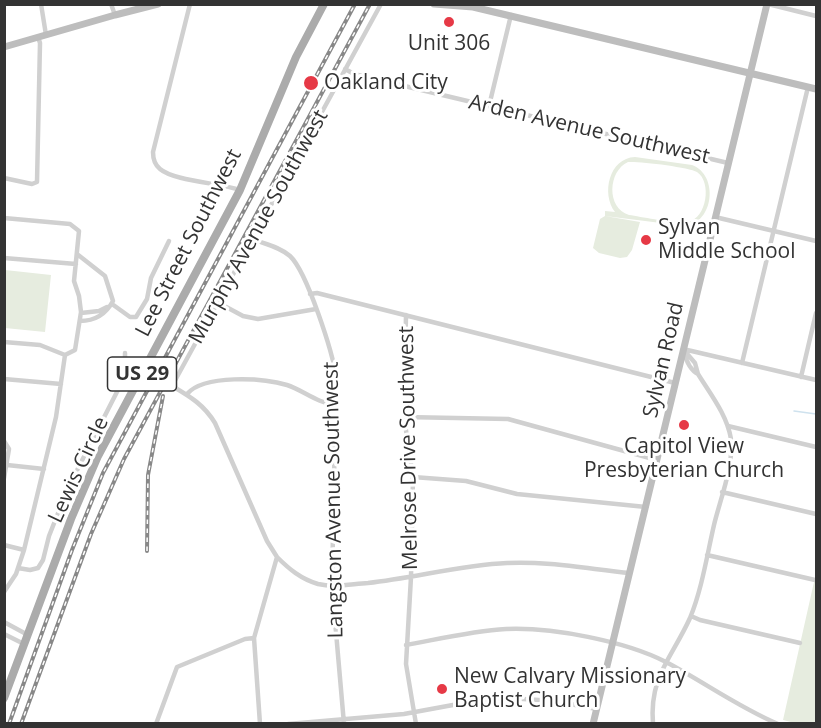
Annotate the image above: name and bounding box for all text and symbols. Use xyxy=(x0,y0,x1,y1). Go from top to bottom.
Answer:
marker: Unit 306 xyxy=(442,15,456,29)
place label: Unit 306 xyxy=(408,31,490,57)
place label: Oakland City xyxy=(324,70,448,96)
marker: Oakland City xyxy=(302,74,320,92)
street label: Arden Avenue Southwest xyxy=(466,90,712,170)
street label: Murphy Avenue Southwest xyxy=(184,106,334,348)
street label: Lee Street Southwest xyxy=(131,145,247,341)
place label: Sylvan Middle School xyxy=(658,215,795,265)
marker: Sylvan Middle School xyxy=(639,233,653,247)
street label: Sylvan Road xyxy=(638,300,690,420)
street label: Melrose Drive Southwest xyxy=(394,326,424,570)
road number: US 29 xyxy=(108,357,176,391)
street label: Langston Avenue Southwest xyxy=(319,361,349,639)
street label: Lewis Circle xyxy=(43,413,115,527)
marker: Capitol View Presbyterian Church xyxy=(677,418,691,432)
place label: Capitol View Presbyterian Church xyxy=(584,434,784,484)
place label: New Calvary Missionary Baptist Church xyxy=(454,664,686,714)
marker: New Calvary Missionary Baptist Church xyxy=(435,682,449,696)

